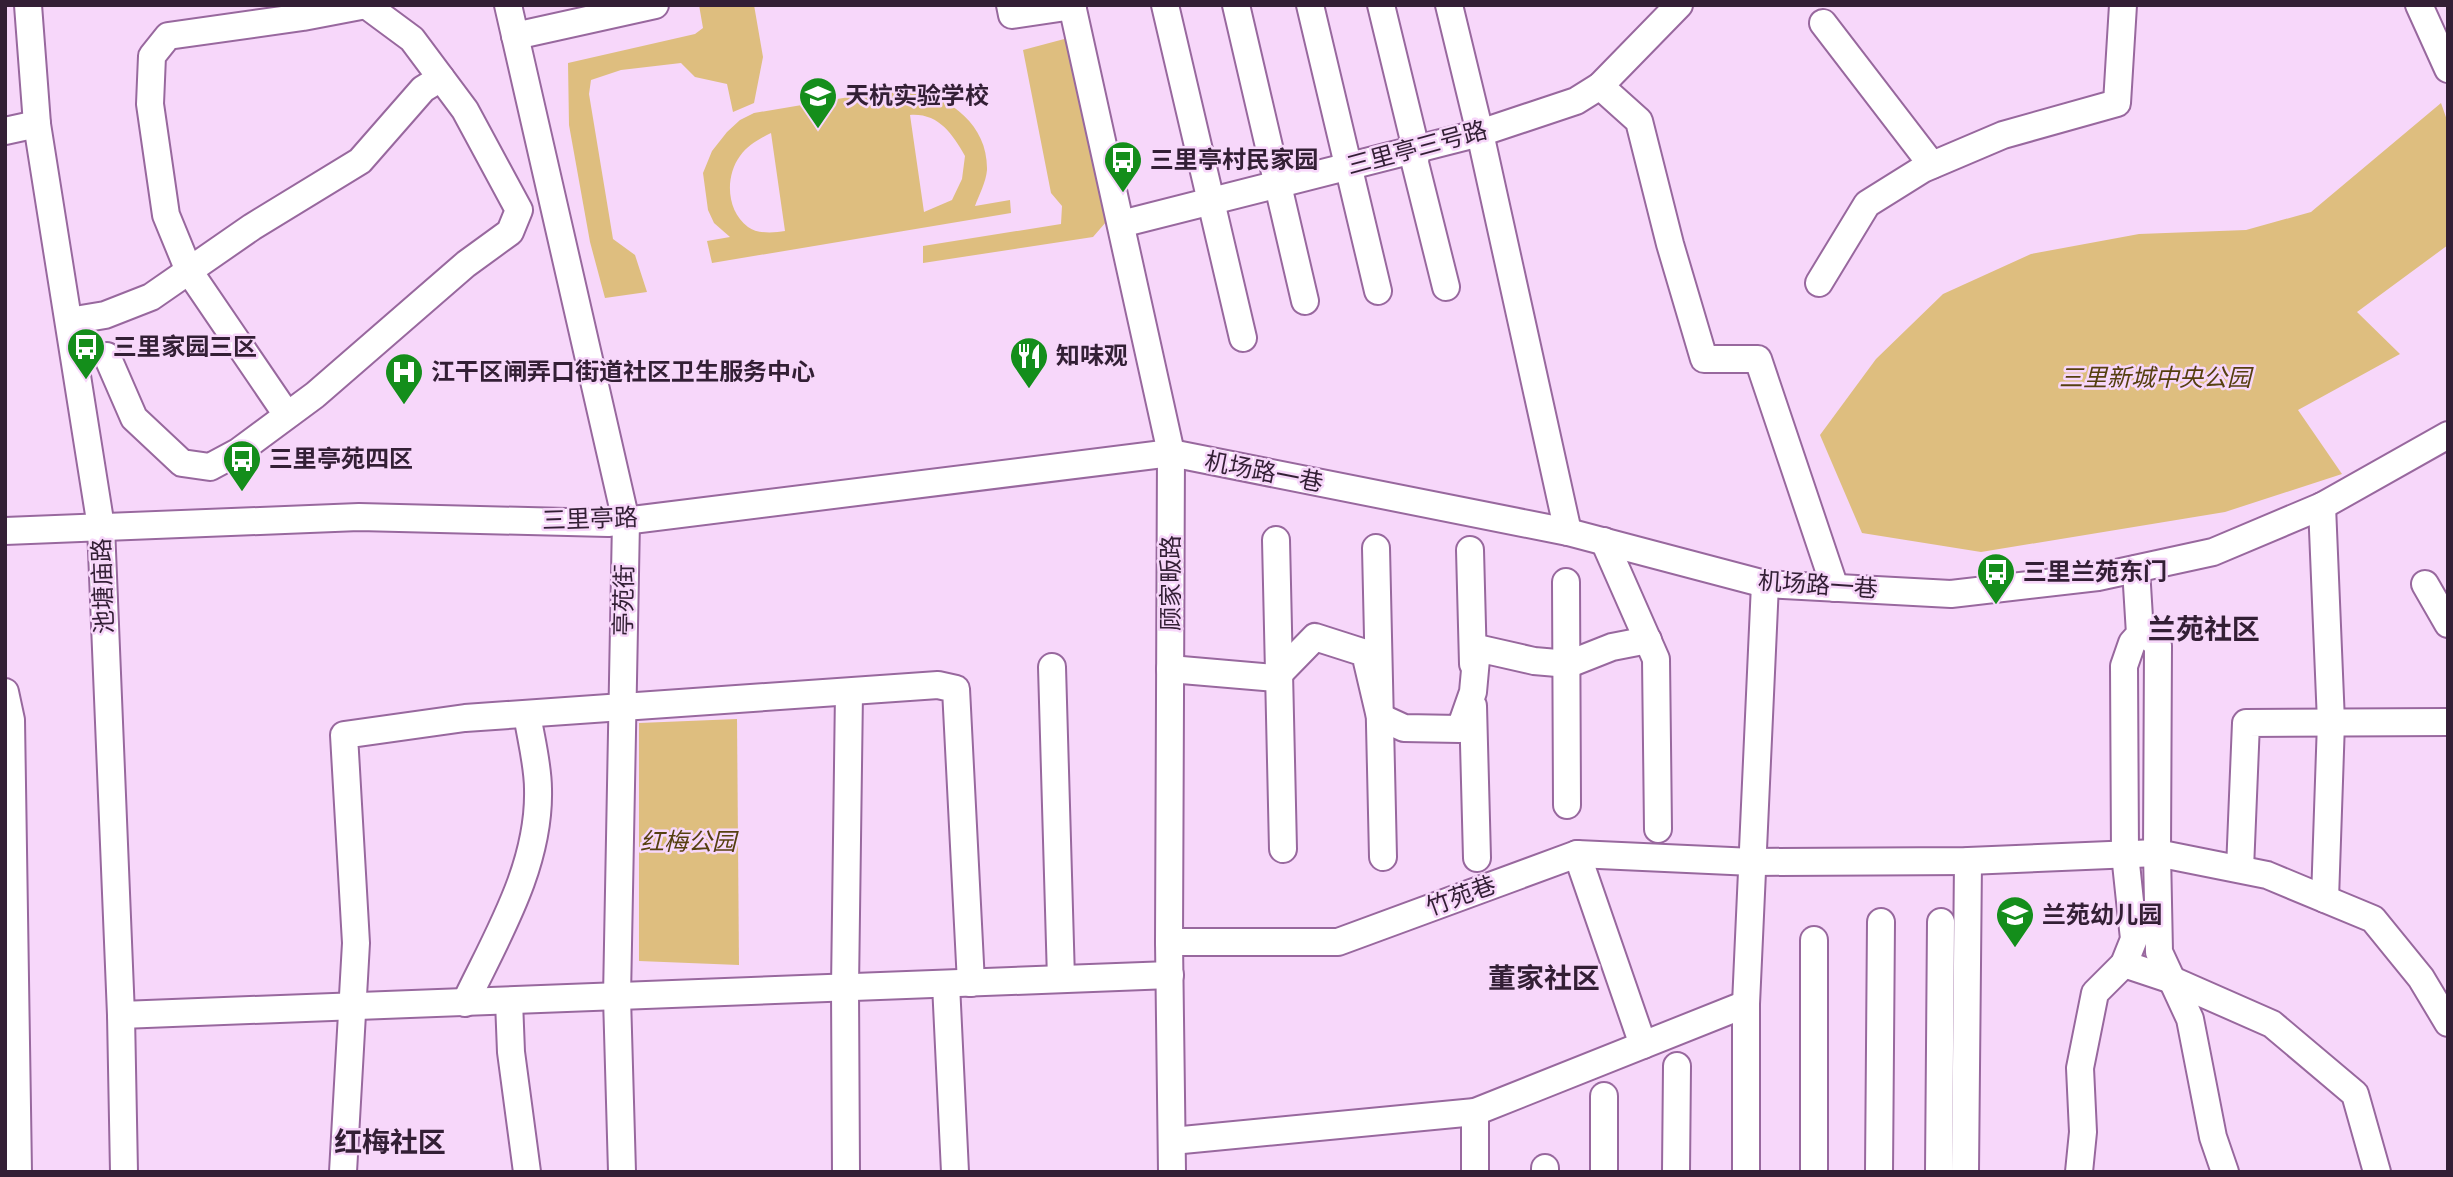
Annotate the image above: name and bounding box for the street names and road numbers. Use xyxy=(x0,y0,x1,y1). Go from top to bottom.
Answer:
street label: 三里亭三号路 xyxy=(1343,113,1491,182)
street label: 机场路一巷 xyxy=(1202,444,1326,499)
street label: 三里亭路 xyxy=(541,500,639,537)
street label: 顾家畈路 xyxy=(1154,535,1187,631)
street label: 池塘庙路 xyxy=(84,537,121,635)
street label: 亭苑街 xyxy=(606,564,641,636)
street label: 机场路一巷 xyxy=(1757,564,1879,605)
street label: 竹苑巷 xyxy=(1421,868,1500,923)

